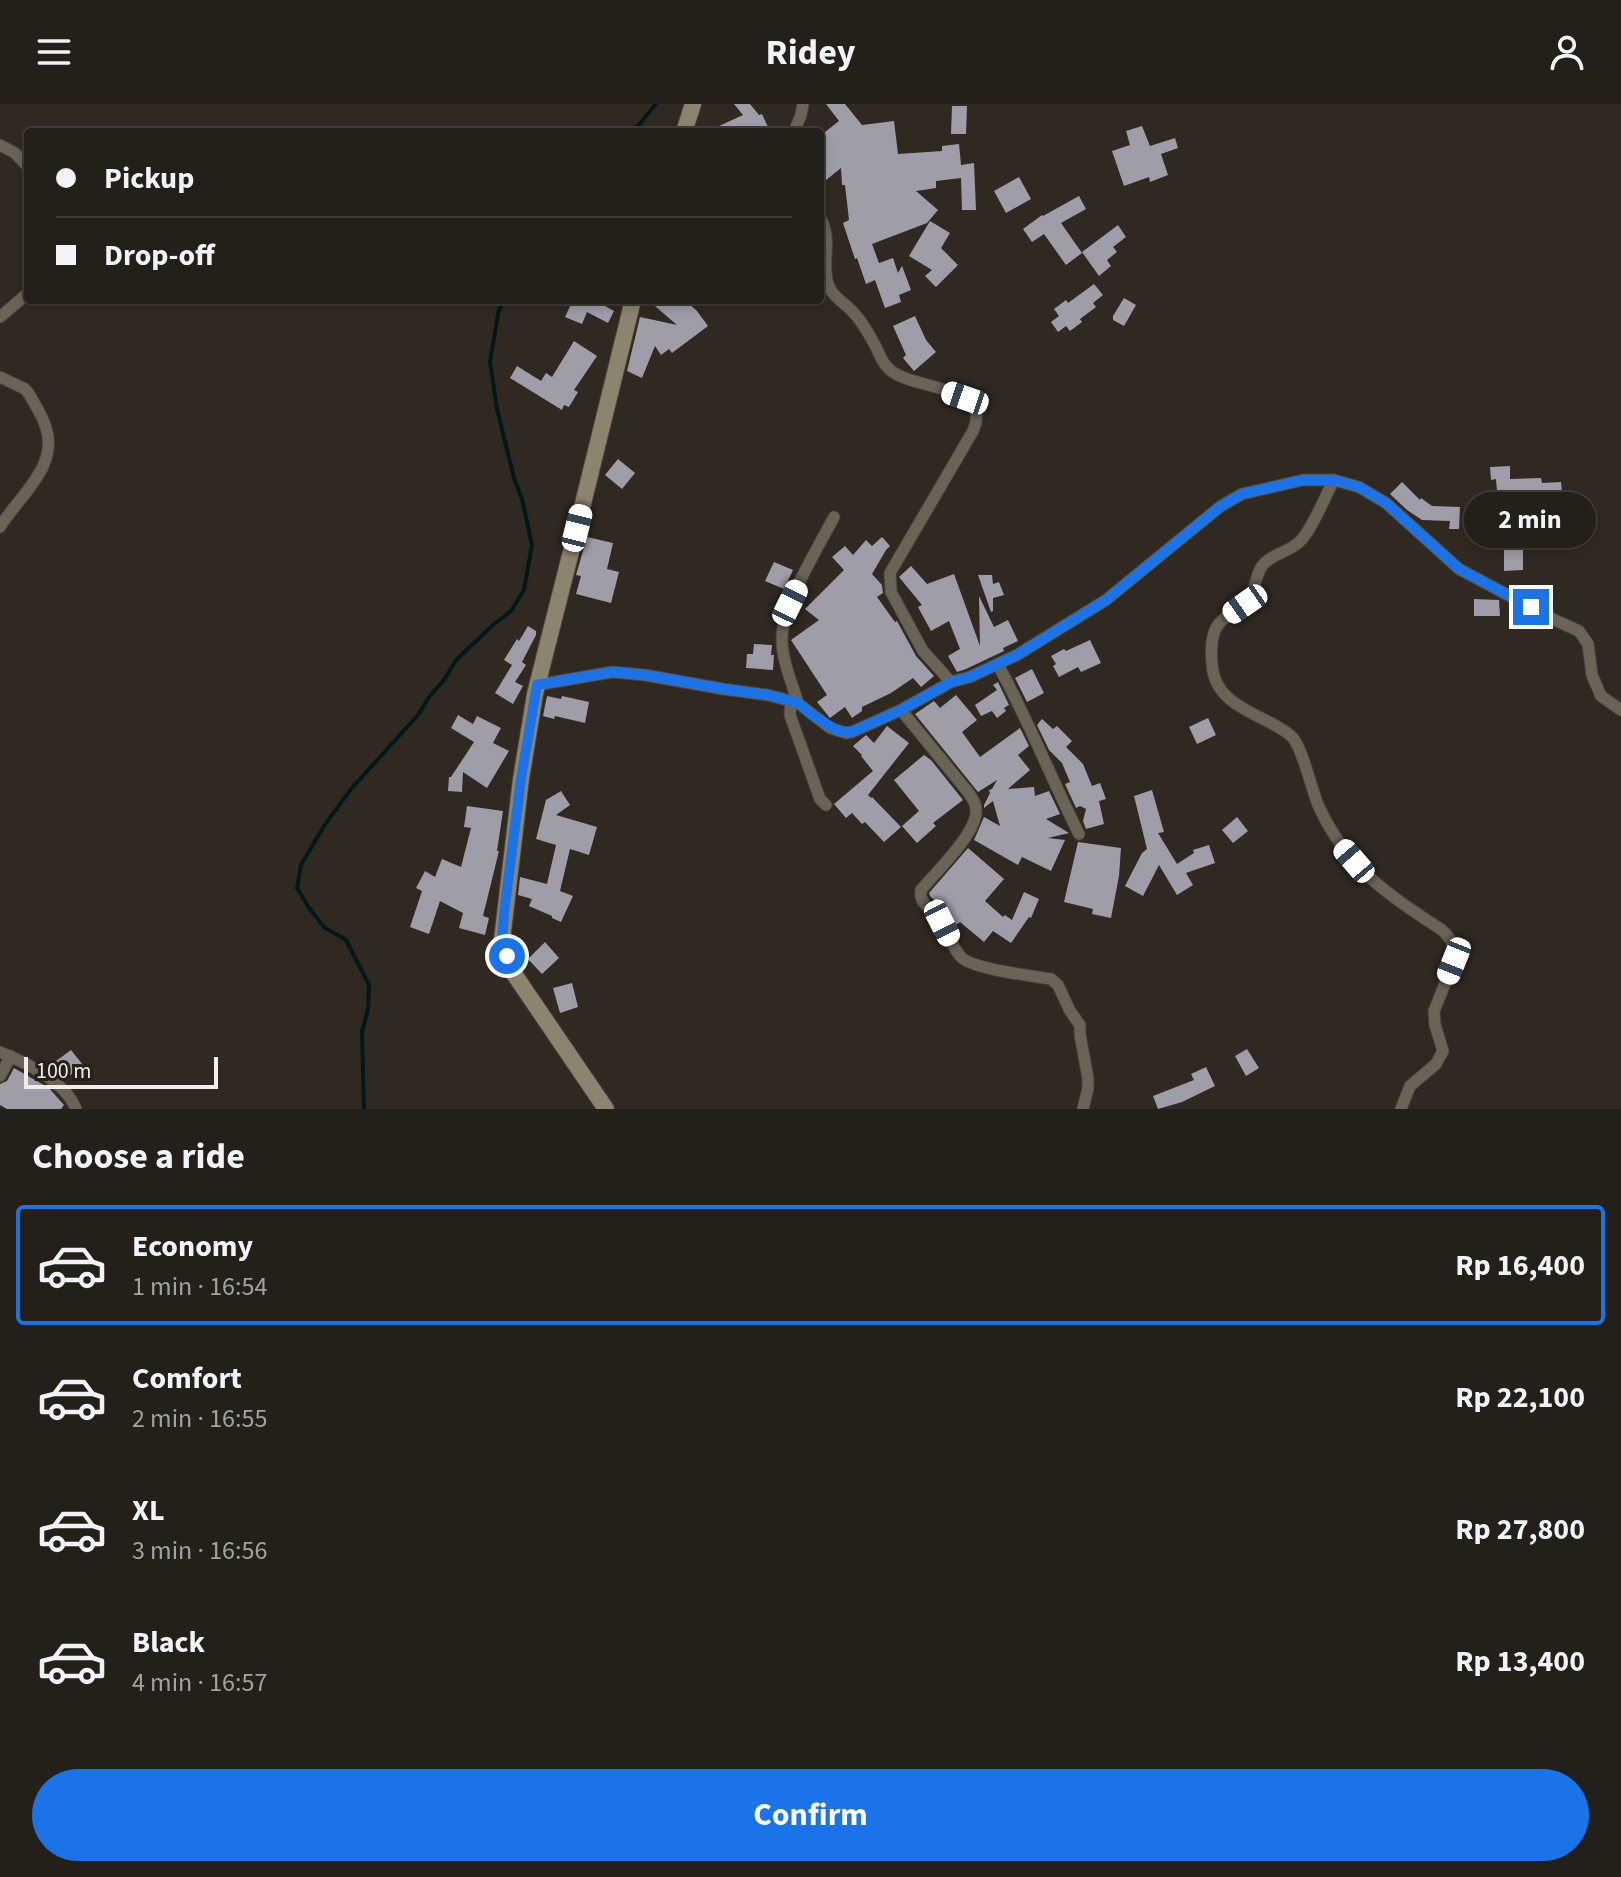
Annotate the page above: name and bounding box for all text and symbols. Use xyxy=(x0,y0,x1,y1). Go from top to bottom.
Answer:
text: Ridey xyxy=(766,27,855,78)
icon: menu xyxy=(32,30,76,74)
icon: person xyxy=(1545,30,1589,74)
text: Pickup xyxy=(104,157,194,200)
text: Drop-off xyxy=(104,234,215,277)
car xyxy=(938,379,992,417)
callout: 2 min xyxy=(1465,491,1597,547)
text: 2 min xyxy=(1498,501,1562,538)
car xyxy=(560,502,594,554)
car xyxy=(769,576,811,630)
car xyxy=(1218,580,1272,628)
route end xyxy=(1513,589,1549,625)
car xyxy=(1329,835,1379,887)
car xyxy=(920,896,964,950)
car xyxy=(1434,934,1474,988)
route start xyxy=(489,938,525,974)
scale bar xyxy=(24,1053,218,1089)
text: 100 m xyxy=(36,1055,91,1087)
text: Choose a ride xyxy=(32,1131,245,1182)
text: Economy xyxy=(132,1225,253,1268)
icon: car xyxy=(36,1229,108,1301)
text: Rp 16,400 xyxy=(1455,1244,1585,1287)
text: 1 min · 16:54 xyxy=(132,1268,267,1305)
text: Comfort xyxy=(132,1357,242,1400)
icon: car xyxy=(36,1361,108,1433)
text: Rp 22,100 xyxy=(1455,1376,1585,1419)
text: 2 min · 16:55 xyxy=(132,1400,267,1437)
text: XL xyxy=(132,1489,165,1532)
icon: car xyxy=(36,1493,108,1565)
text: Rp 27,800 xyxy=(1455,1508,1585,1551)
text: 3 min · 16:56 xyxy=(132,1532,267,1569)
text: Black xyxy=(132,1621,205,1664)
icon: car xyxy=(36,1625,108,1697)
text: Rp 13,400 xyxy=(1455,1640,1585,1683)
text: 4 min · 16:57 xyxy=(132,1664,267,1701)
button: Confirm xyxy=(32,1769,1589,1861)

